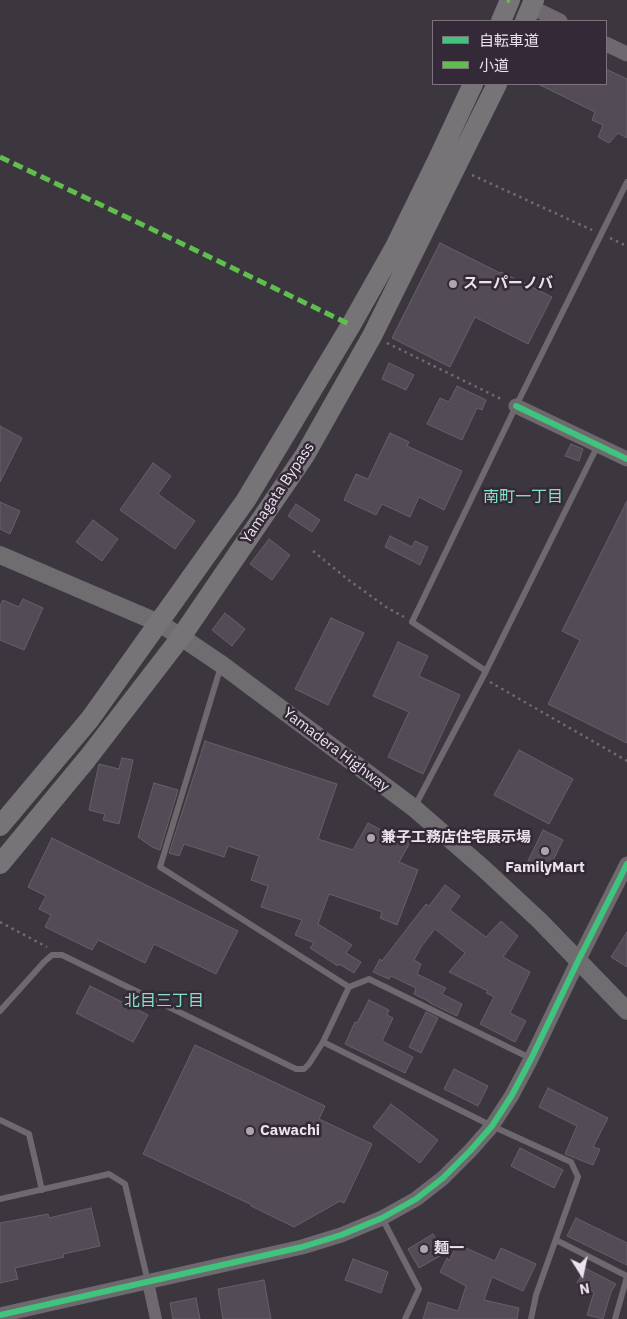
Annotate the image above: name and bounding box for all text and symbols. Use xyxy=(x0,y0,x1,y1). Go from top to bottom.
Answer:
legend xyxy=(432,20,607,85)
text: 自転車道 xyxy=(479,31,539,50)
text: 小道 xyxy=(479,56,509,75)
place label: スーパーノバ xyxy=(463,275,553,293)
marker: スーパーノバ xyxy=(447,278,459,290)
street label: Yamagata Bypass xyxy=(237,439,319,547)
district label: 南町一丁目 xyxy=(483,487,563,507)
street label: Yamadera Highway xyxy=(279,704,393,796)
place label: 兼子工務店住宅展示場 xyxy=(381,829,531,847)
marker: 兼子工務店住宅展示場 xyxy=(365,832,377,844)
marker: FamilyMart xyxy=(539,845,551,857)
place label: FamilyMart xyxy=(505,859,585,877)
district label: 北目三丁目 xyxy=(124,991,204,1011)
place label: Cawachi xyxy=(260,1122,320,1140)
marker: Cawachi xyxy=(244,1125,256,1137)
place label: 麺一 xyxy=(434,1240,464,1258)
marker: 麺一 xyxy=(418,1243,430,1255)
north arrow xyxy=(557,1249,607,1299)
text: N xyxy=(578,1279,591,1299)

